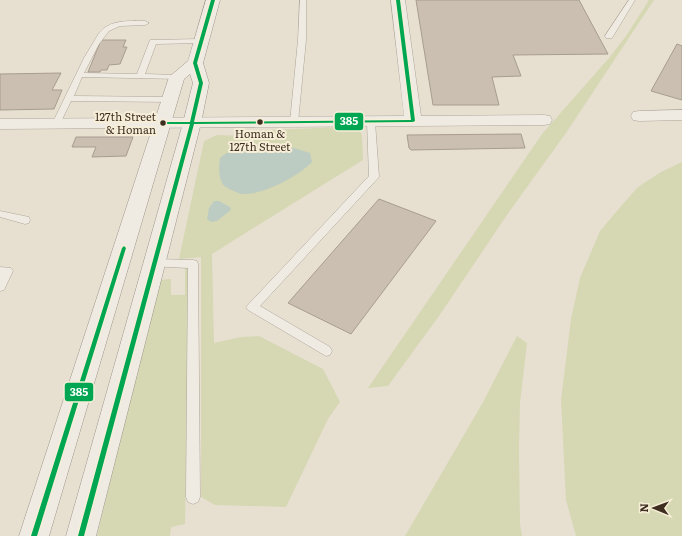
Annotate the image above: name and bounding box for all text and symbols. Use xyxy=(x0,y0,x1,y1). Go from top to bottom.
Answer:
place label: 127th Street & Homan xyxy=(95,108,157,137)
line badge: 385 xyxy=(334,112,364,131)
text: 385 xyxy=(340,112,358,128)
marker: Homan & 127th Street xyxy=(255,117,265,127)
marker: 127th Street & Homan xyxy=(158,118,168,128)
place label: Homan & 127th Street xyxy=(230,125,291,154)
line badge: 385 xyxy=(64,382,94,402)
text: 385 xyxy=(70,383,88,399)
north arrow xyxy=(634,488,674,528)
text: N xyxy=(635,503,651,513)

